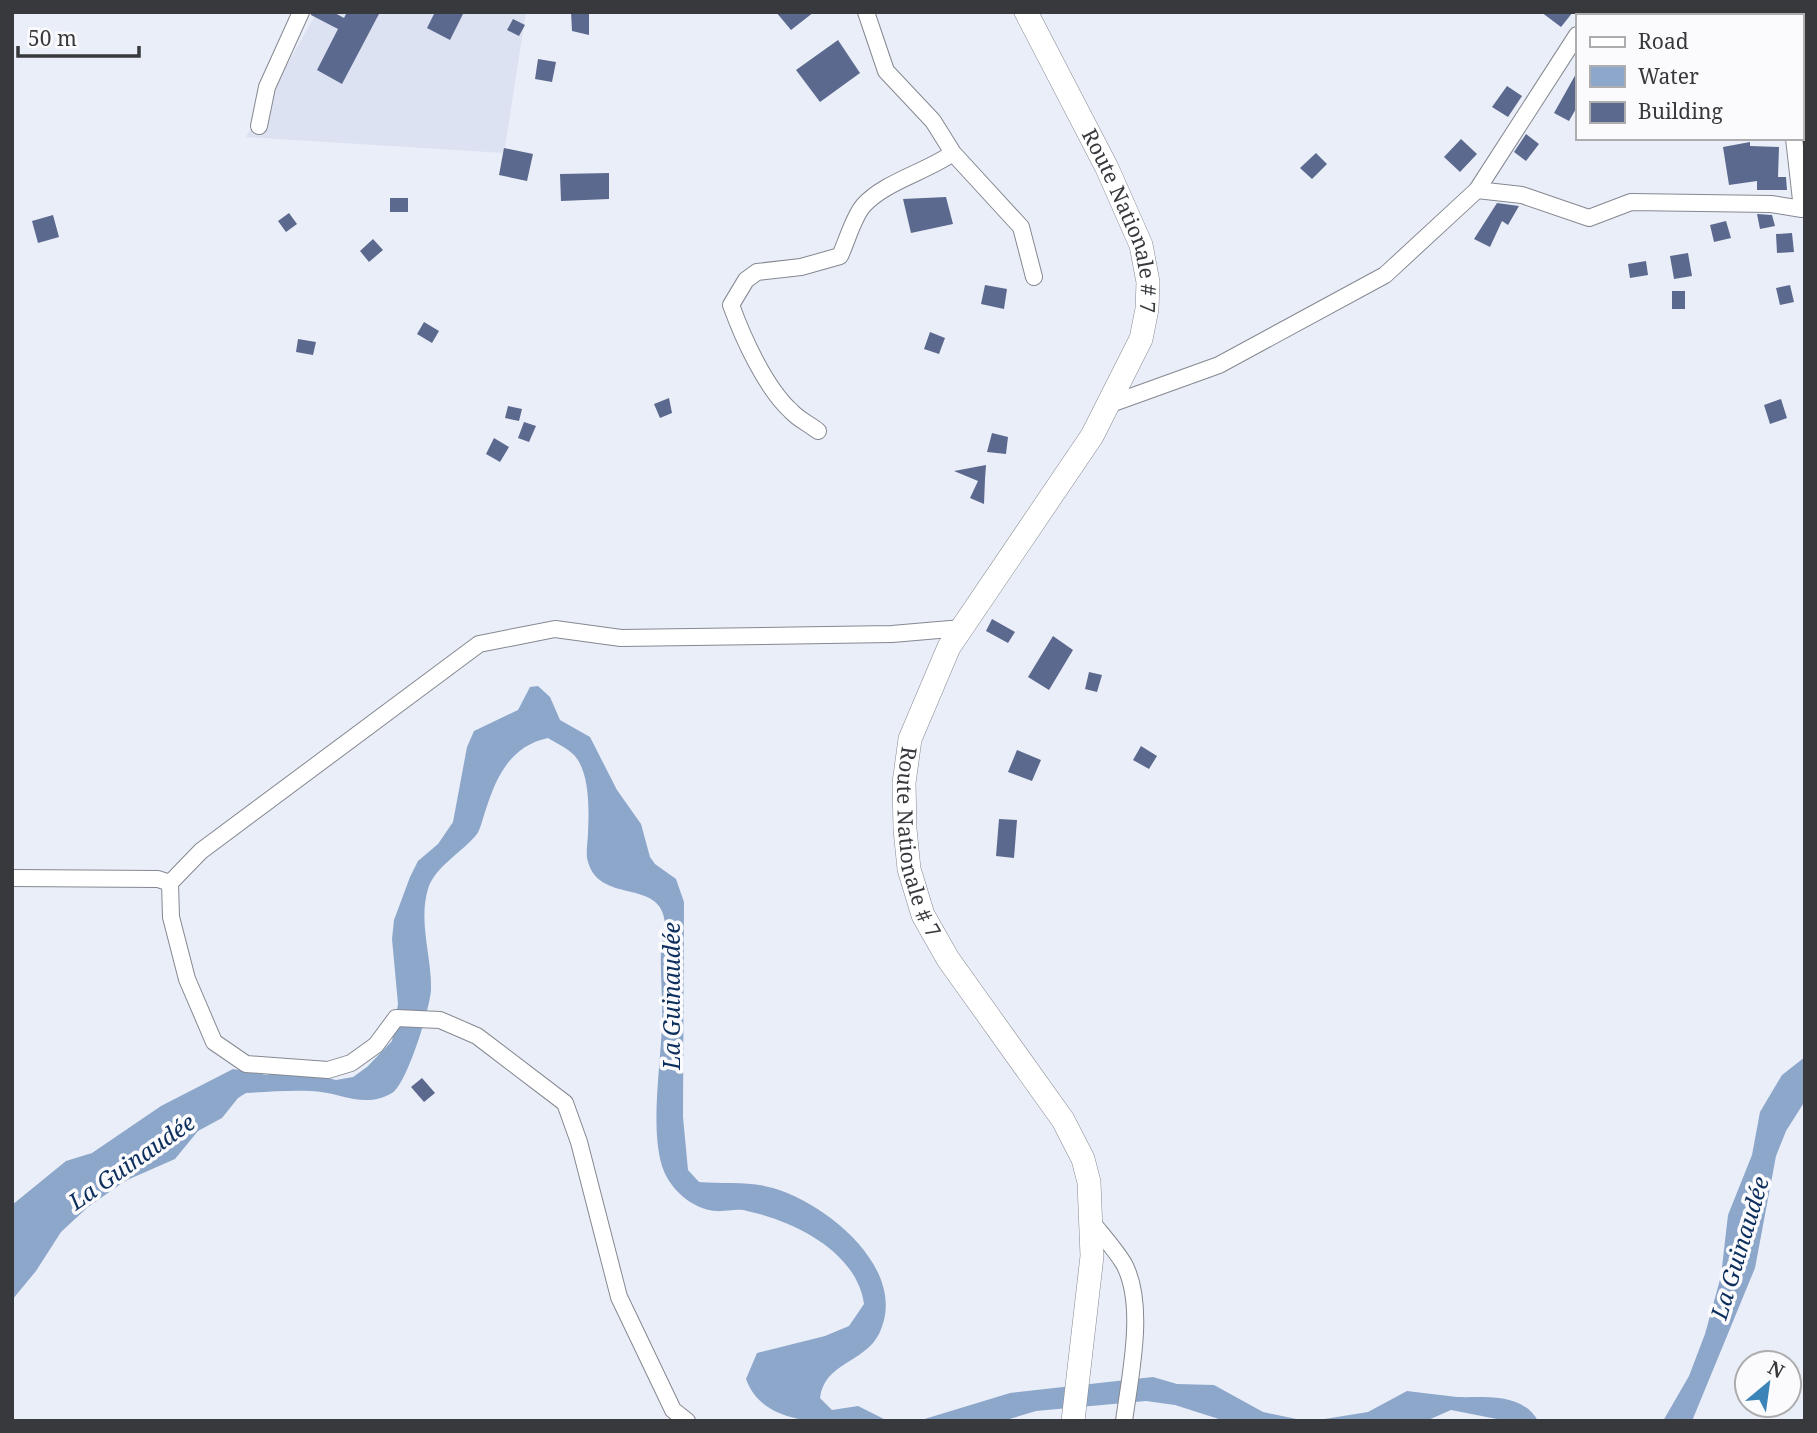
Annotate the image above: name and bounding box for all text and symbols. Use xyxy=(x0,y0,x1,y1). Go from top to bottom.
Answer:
scale bar xyxy=(18,14,138,58)
legend xyxy=(1576,14,1803,140)
text: 50 m xyxy=(28,24,77,52)
text: Road xyxy=(1638,27,1689,55)
text: Water xyxy=(1638,62,1699,90)
text: Building xyxy=(1638,97,1723,125)
street label: Route Nationale # 7 xyxy=(1076,124,1163,313)
street label: Route Nationale # 7 xyxy=(891,745,948,942)
water label: La Guinaudée xyxy=(655,922,687,1071)
water label: La Guinaudée xyxy=(61,1106,201,1217)
water label: La Guinaudée xyxy=(1702,1172,1776,1324)
north arrow xyxy=(1733,1349,1803,1419)
text: N xyxy=(1763,1354,1789,1384)

